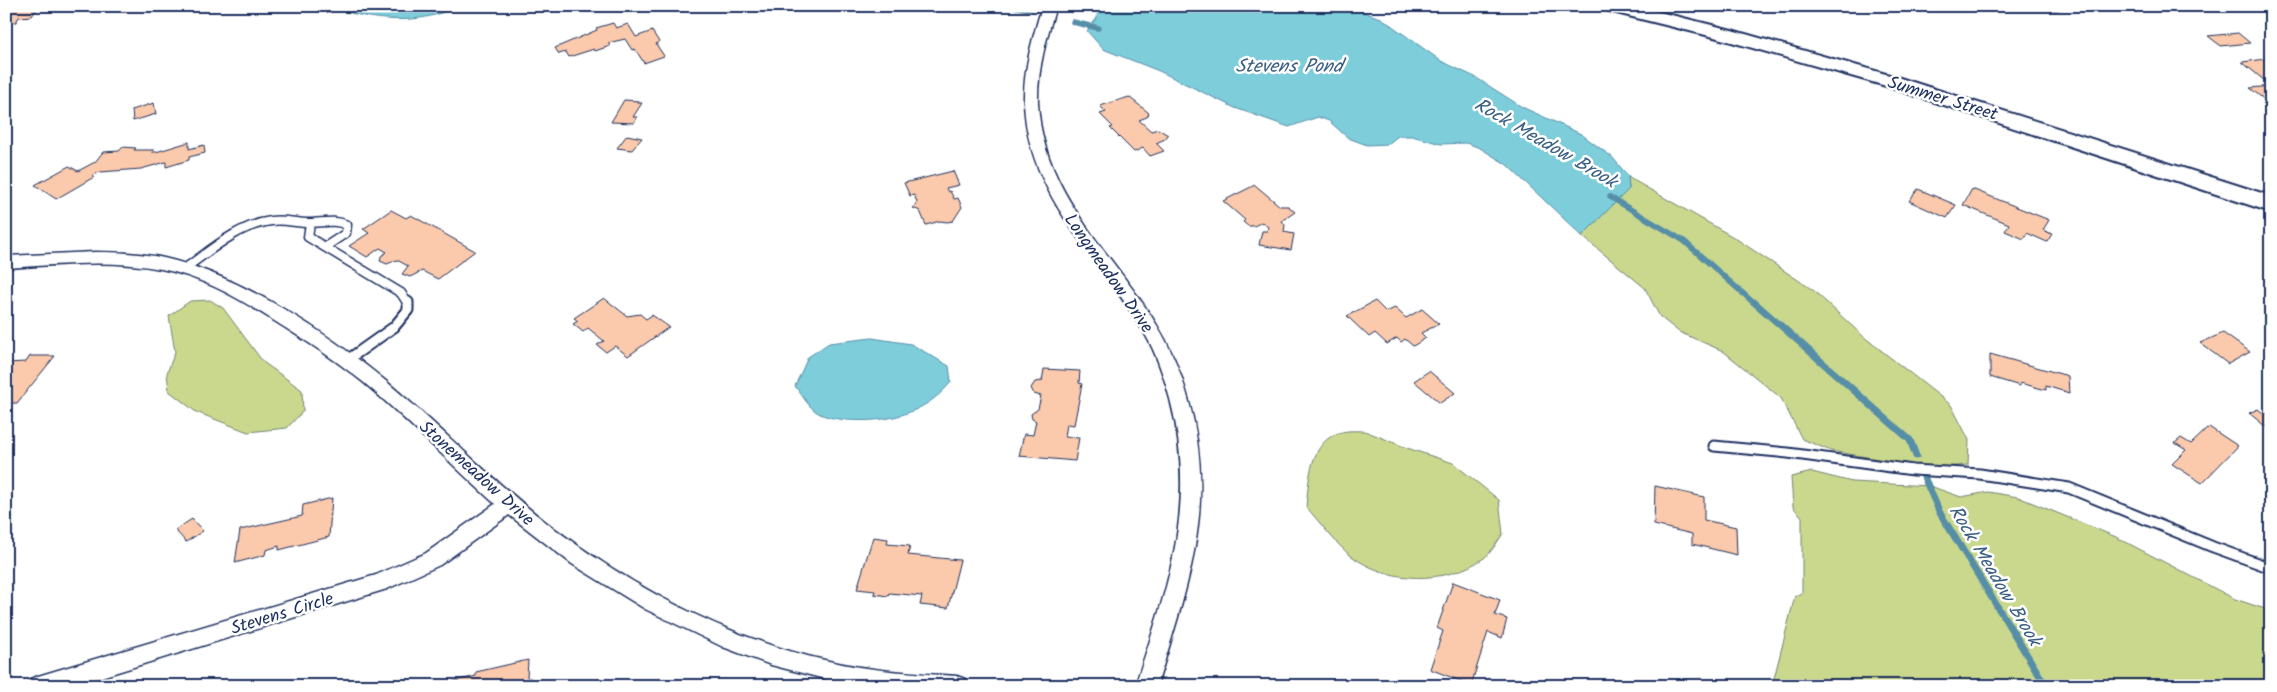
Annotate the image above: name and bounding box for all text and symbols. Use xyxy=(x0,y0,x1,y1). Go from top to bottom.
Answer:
water label: Stevens Pond xyxy=(1236,52,1347,82)
street label: Summer Street xyxy=(1884,69,2002,130)
water label: Rock Meadow Brook xyxy=(1468,91,1625,198)
street label: Longmeadow Drive xyxy=(1055,208,1160,340)
street label: Stonemeadow Drive xyxy=(412,414,540,534)
water label: Rock Meadow Brook xyxy=(1940,500,2050,655)
street label: Stevens Circle xyxy=(227,585,338,644)

